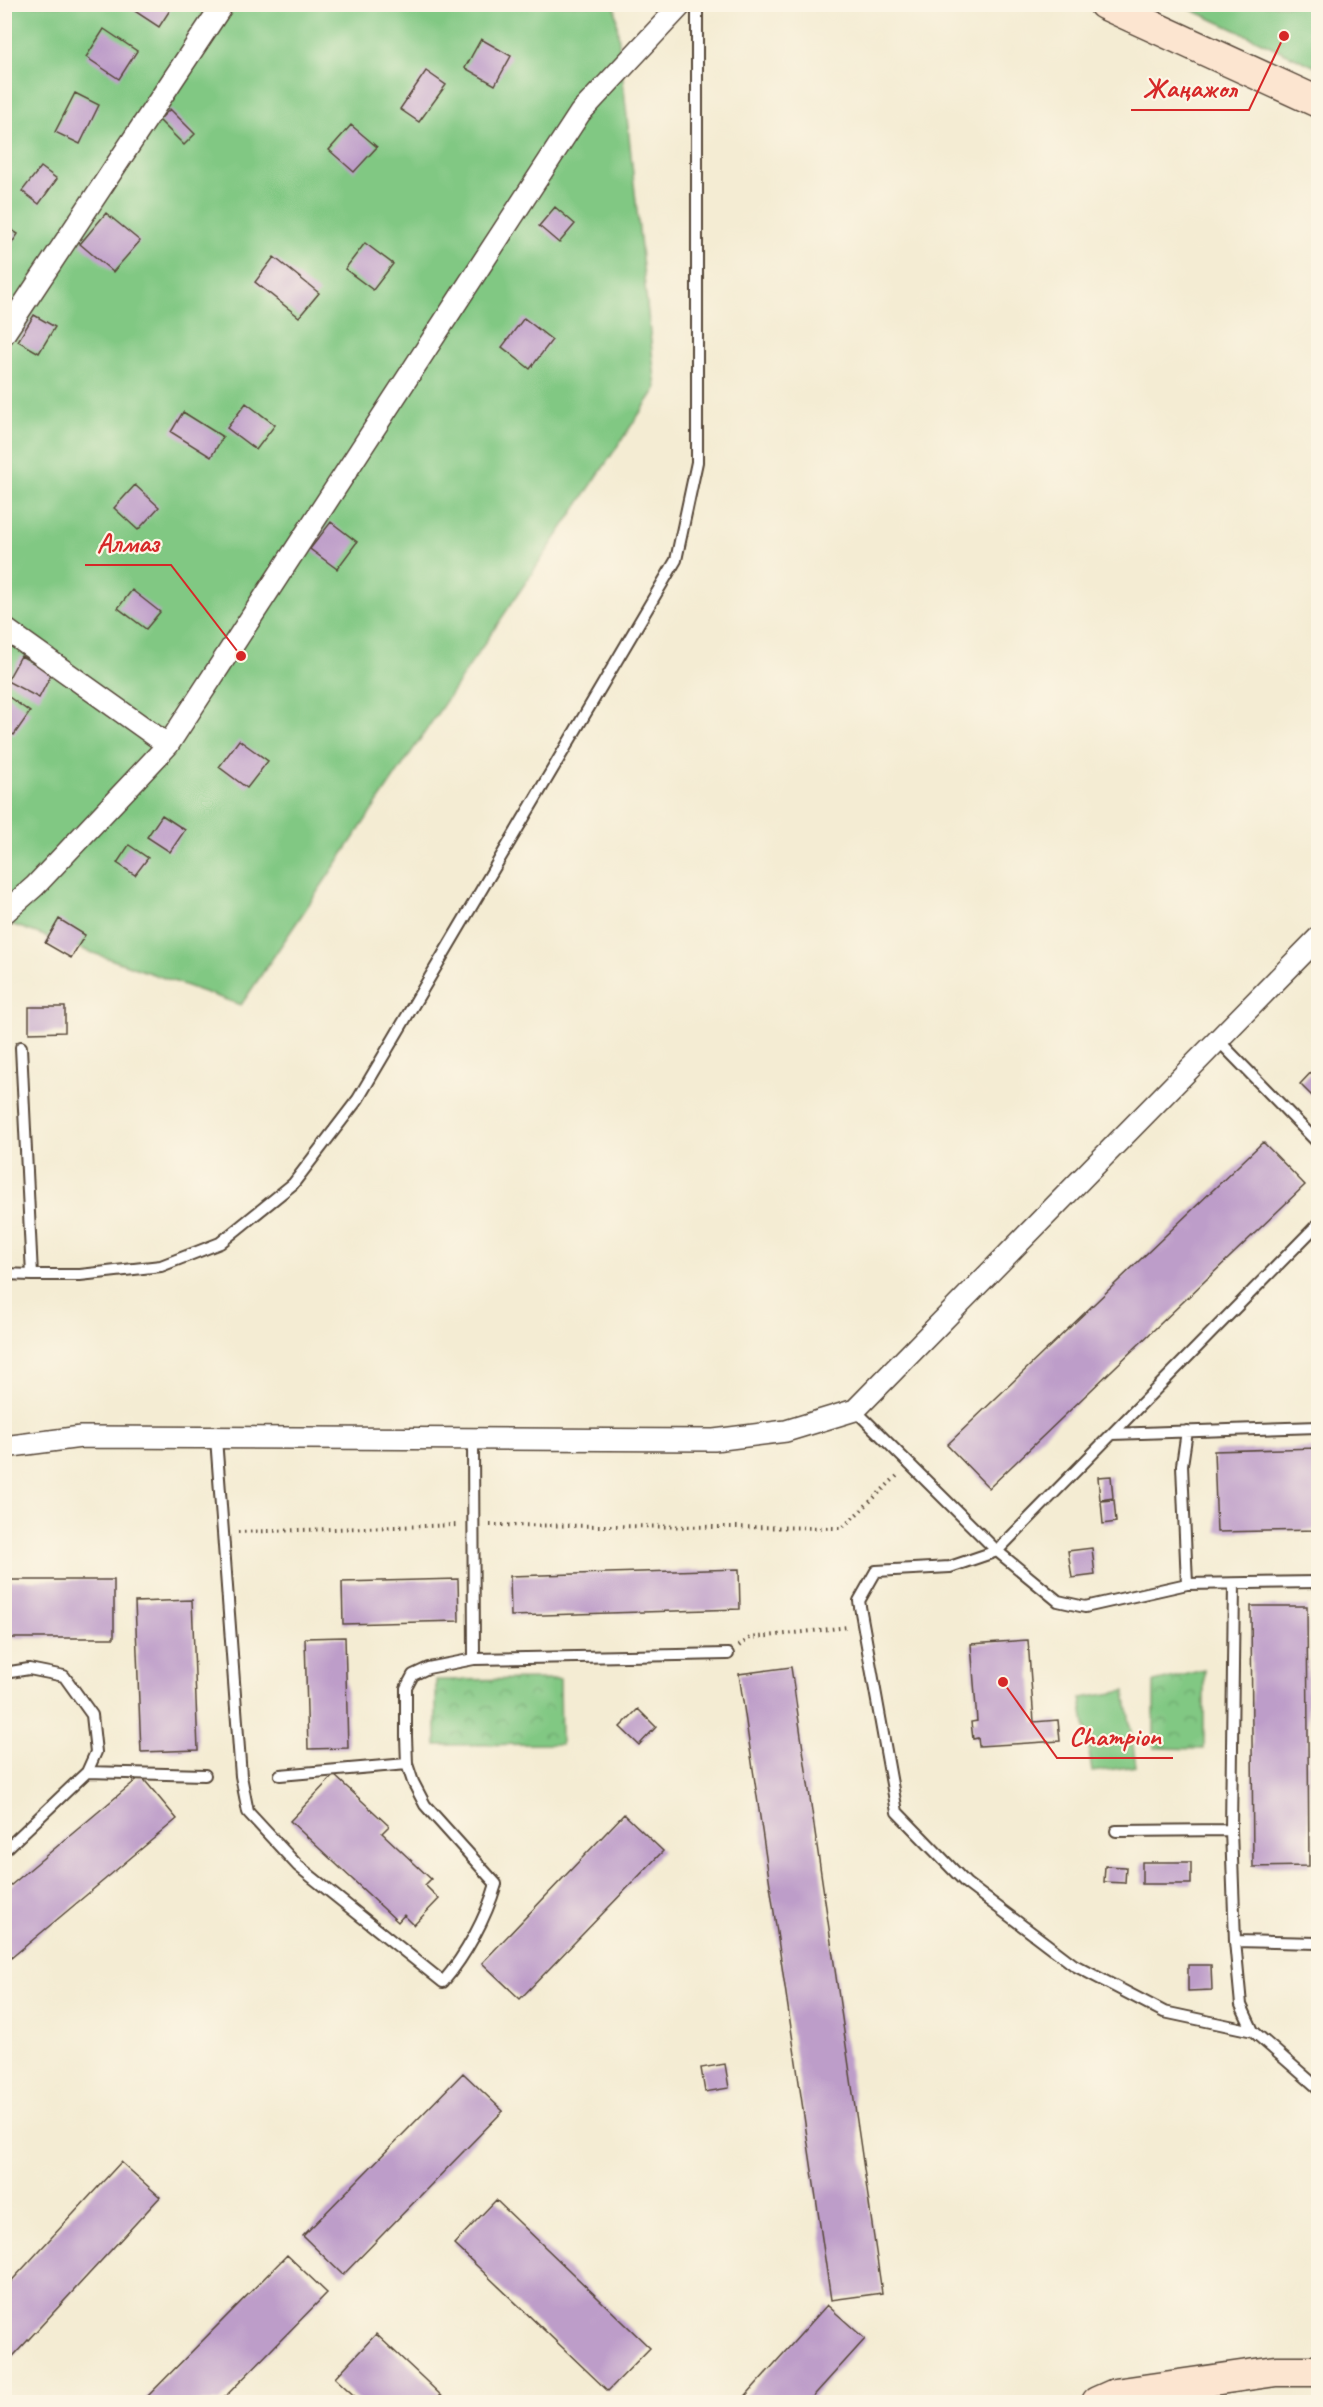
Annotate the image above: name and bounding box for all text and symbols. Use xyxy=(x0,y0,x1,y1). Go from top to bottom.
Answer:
callout: Жаңажол xyxy=(1131,65,1249,110)
text: Жаңажол xyxy=(1143,71,1238,105)
callout: Алмаз xyxy=(85,520,171,565)
text: Алмаз xyxy=(97,526,161,560)
callout: Champion xyxy=(1057,1713,1173,1758)
text: Champion xyxy=(1069,1719,1163,1753)

